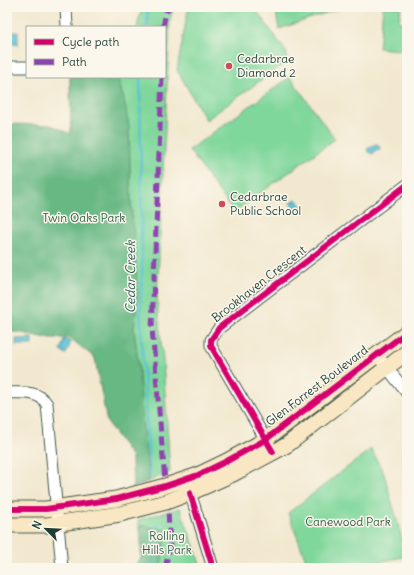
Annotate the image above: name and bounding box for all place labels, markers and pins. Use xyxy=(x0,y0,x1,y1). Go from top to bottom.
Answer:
place label: Cedarbrae Diamond 2 xyxy=(237,51,296,80)
marker: Cedarbrae Diamond 2 xyxy=(224,61,234,71)
place label: Cedarbrae Public School xyxy=(230,189,301,218)
marker: Cedarbrae Public School xyxy=(217,199,227,209)

